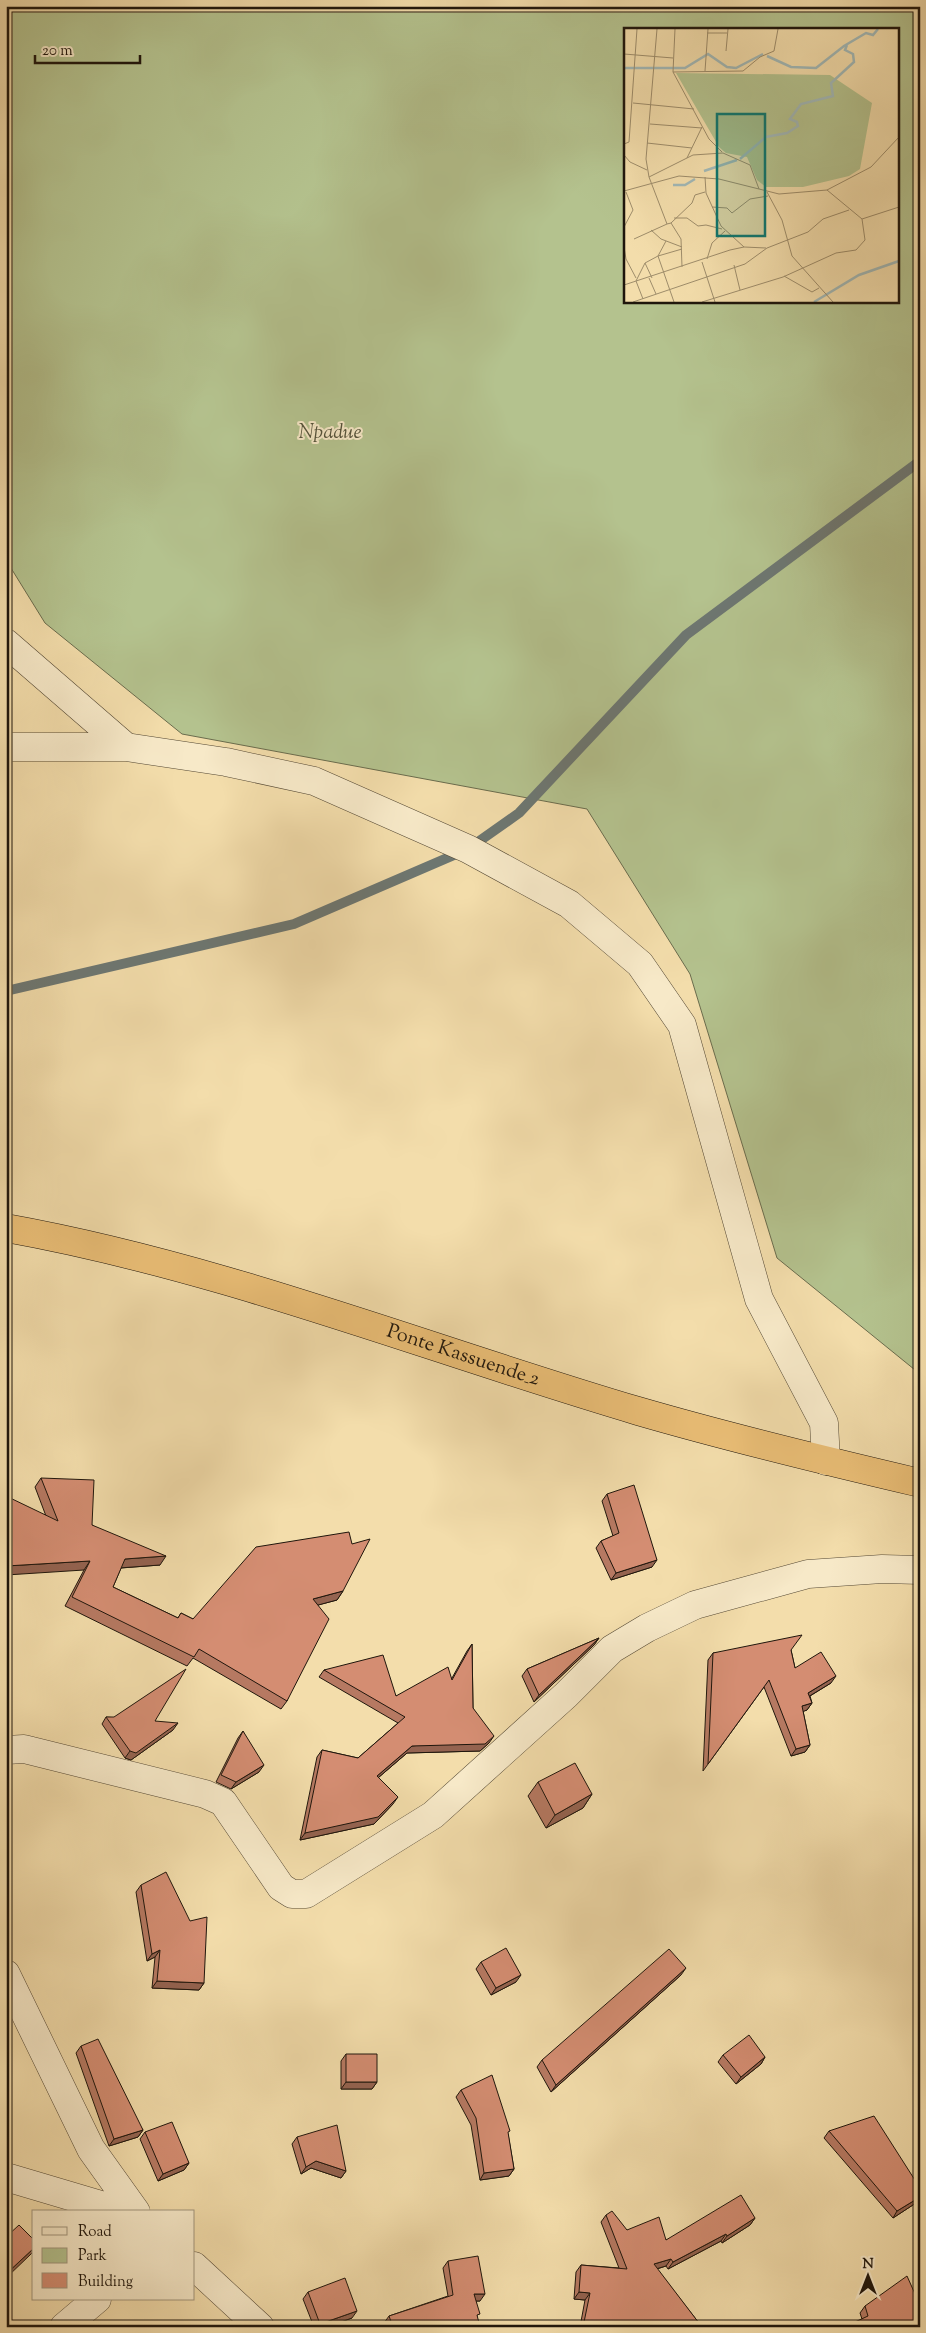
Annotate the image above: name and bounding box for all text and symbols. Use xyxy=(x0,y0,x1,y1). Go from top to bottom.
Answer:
inset map xyxy=(624,28,898,302)
scale bar xyxy=(35,32,140,64)
text: 20 m xyxy=(42,41,73,62)
park label: Npadue xyxy=(298,419,362,448)
street label: Ponte Kassuende_2 xyxy=(383,1317,543,1394)
legend xyxy=(32,2210,195,2300)
text: Road xyxy=(78,2222,112,2243)
text: Park xyxy=(78,2246,107,2267)
north arrow xyxy=(844,2250,894,2300)
text: N xyxy=(862,2255,874,2275)
text: Building xyxy=(78,2272,133,2293)

